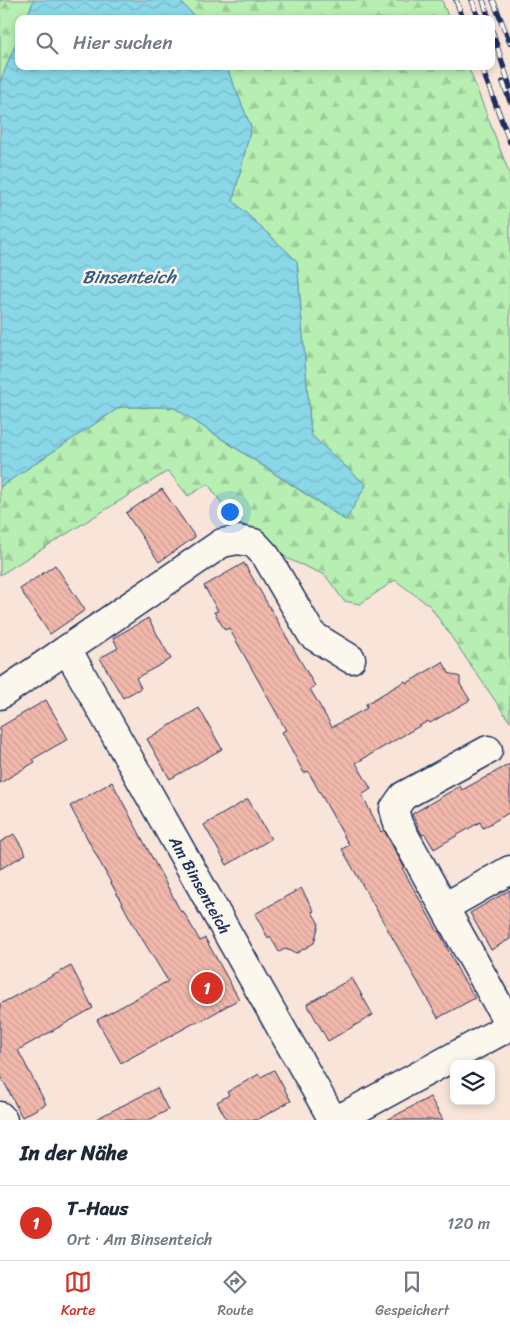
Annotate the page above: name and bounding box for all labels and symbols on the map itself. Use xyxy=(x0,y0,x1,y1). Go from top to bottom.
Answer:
water label: Binsenteich xyxy=(82,261,177,293)
your location xyxy=(217,499,243,525)
street label: Am Binsenteich xyxy=(160,829,239,940)
pin: 1 xyxy=(191,969,223,1007)

